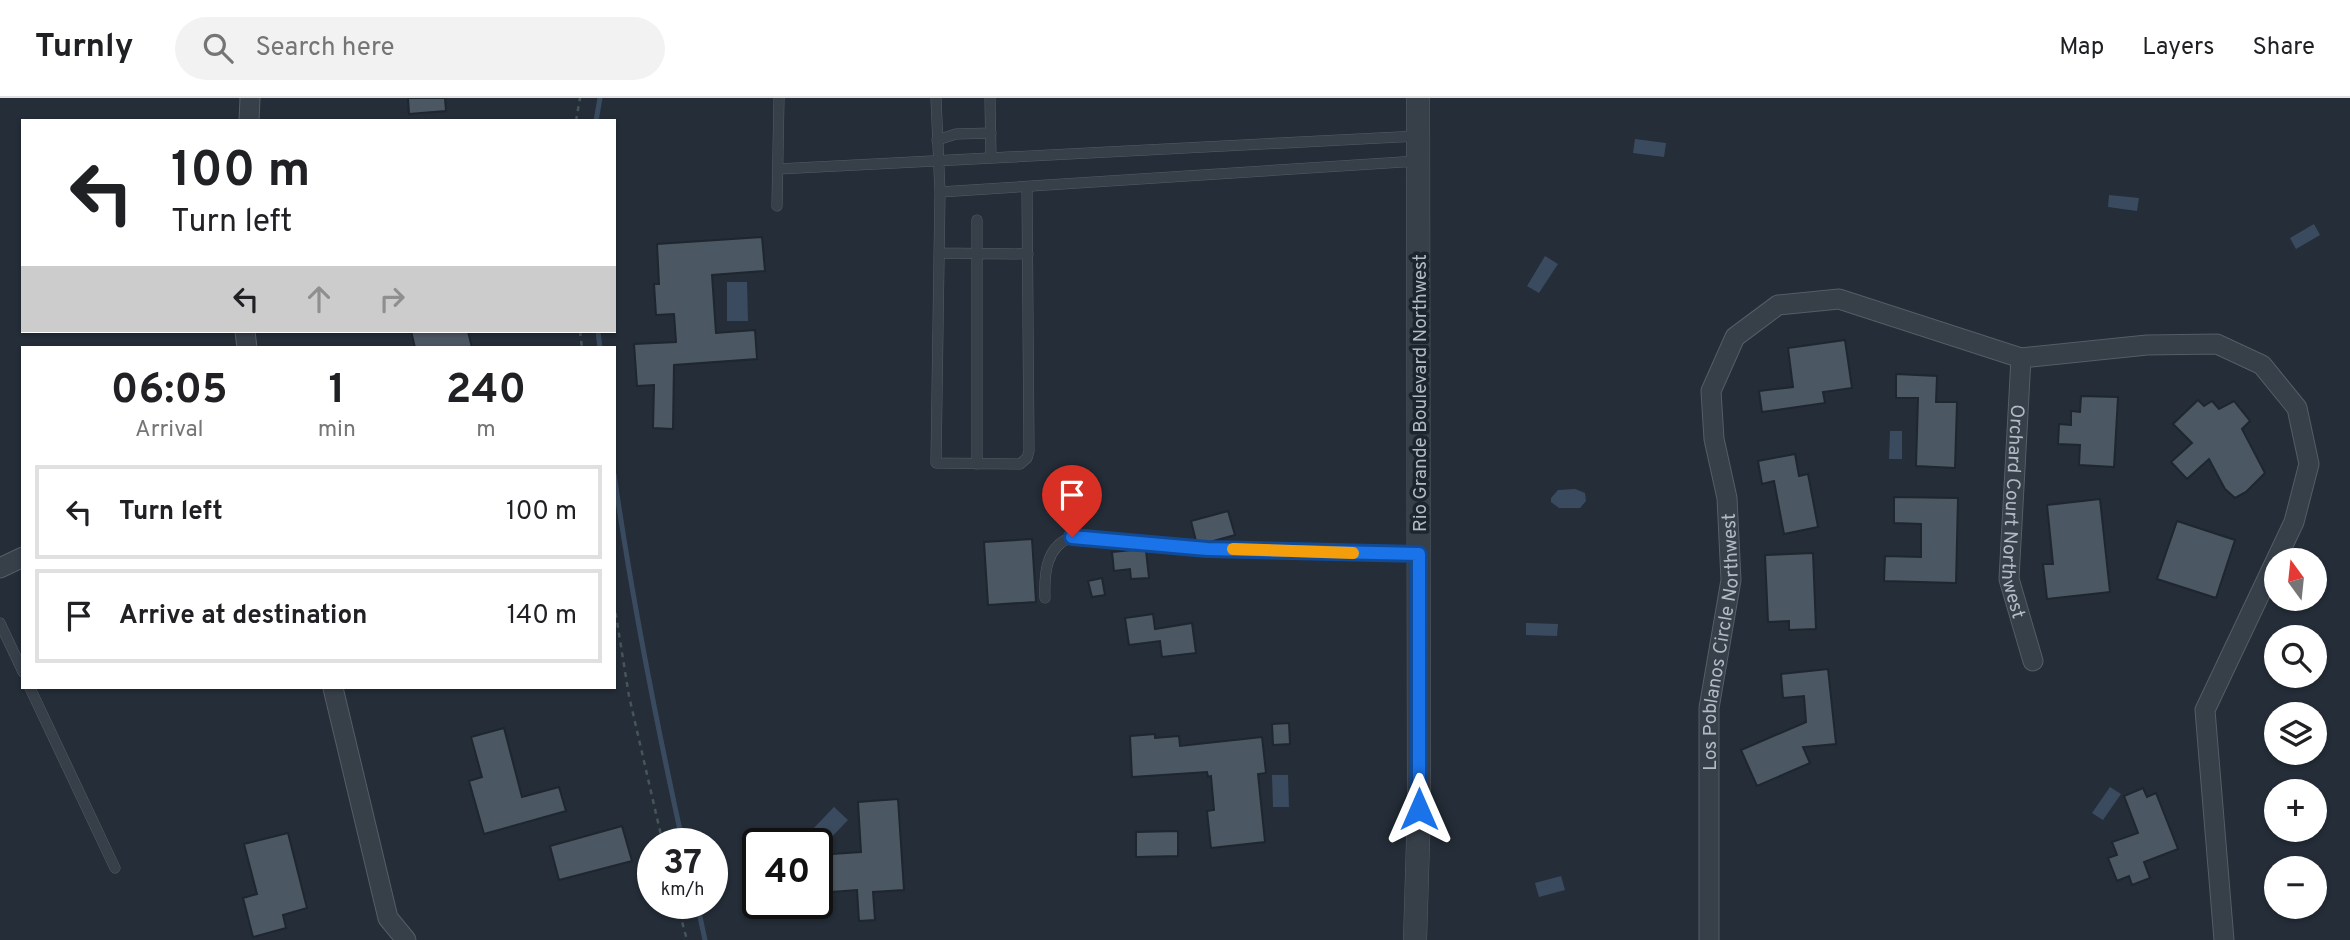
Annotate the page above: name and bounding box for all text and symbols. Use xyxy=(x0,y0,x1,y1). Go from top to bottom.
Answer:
search box xyxy=(175,17,665,80)
text: Turnly xyxy=(35,27,133,69)
icon: search xyxy=(199,29,237,67)
text: Search here xyxy=(255,32,394,65)
text: Map xyxy=(2059,33,2104,63)
text: Layers xyxy=(2142,33,2214,63)
text: Share xyxy=(2252,33,2315,63)
text: 100 m xyxy=(171,142,310,204)
icon: left xyxy=(56,147,147,238)
text: Turn left xyxy=(171,203,292,243)
street label: Rio Grande Boulevard Northwest xyxy=(1409,254,1433,532)
icon: left xyxy=(227,280,265,318)
icon: ahead xyxy=(300,280,338,318)
icon: right xyxy=(373,280,411,318)
text: 06:05 xyxy=(111,365,228,418)
text: 1 xyxy=(328,365,345,418)
text: 240 xyxy=(446,365,526,418)
street label: Orchard Court Northwest xyxy=(1995,404,2030,622)
text: Arrival xyxy=(135,416,204,445)
text: min xyxy=(318,416,356,445)
text: m xyxy=(476,416,496,445)
pin xyxy=(1042,465,1102,537)
icon: arrive xyxy=(1053,476,1091,514)
icon: left xyxy=(60,493,98,531)
text: Turn left xyxy=(119,496,223,529)
text: 100 m xyxy=(506,496,577,529)
street label: Los Poblanos Circle Northwest xyxy=(1699,513,1745,771)
north arrow xyxy=(2264,548,2328,611)
map controls xyxy=(2264,548,2327,919)
icon: arrive xyxy=(60,597,98,635)
text: Arrive at destination xyxy=(119,600,367,633)
text: 140 m xyxy=(507,600,577,633)
button: search xyxy=(2264,625,2327,688)
button: layers xyxy=(2264,702,2327,765)
position arrow xyxy=(1382,772,1456,846)
button: + xyxy=(2264,779,2327,842)
speed limit sign: 40 xyxy=(742,828,833,919)
text: 37 xyxy=(663,842,702,886)
button: − xyxy=(2264,856,2327,919)
text: km/h xyxy=(661,879,704,902)

